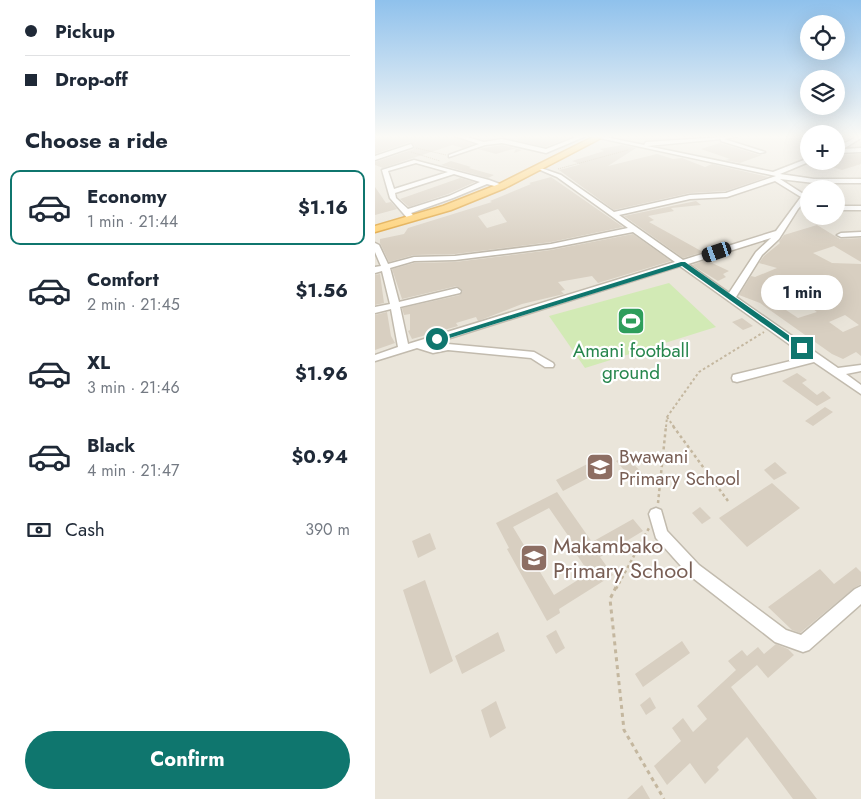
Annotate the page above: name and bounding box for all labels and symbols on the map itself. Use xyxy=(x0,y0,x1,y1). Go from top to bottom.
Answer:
car xyxy=(700,240,733,264)
callout: 1 min xyxy=(761,276,843,310)
sports icon: Amani football ground xyxy=(616,306,646,336)
route start xyxy=(426,328,448,350)
place label: Amani football ground xyxy=(573,337,689,386)
route end xyxy=(791,337,813,359)
place label: Bwawani Primary School xyxy=(619,443,740,492)
school or university icon: Bwawani Primary School xyxy=(585,452,615,482)
place label: Makambako Primary School xyxy=(553,529,693,586)
school or university icon: Makambako Primary School xyxy=(519,543,549,573)

